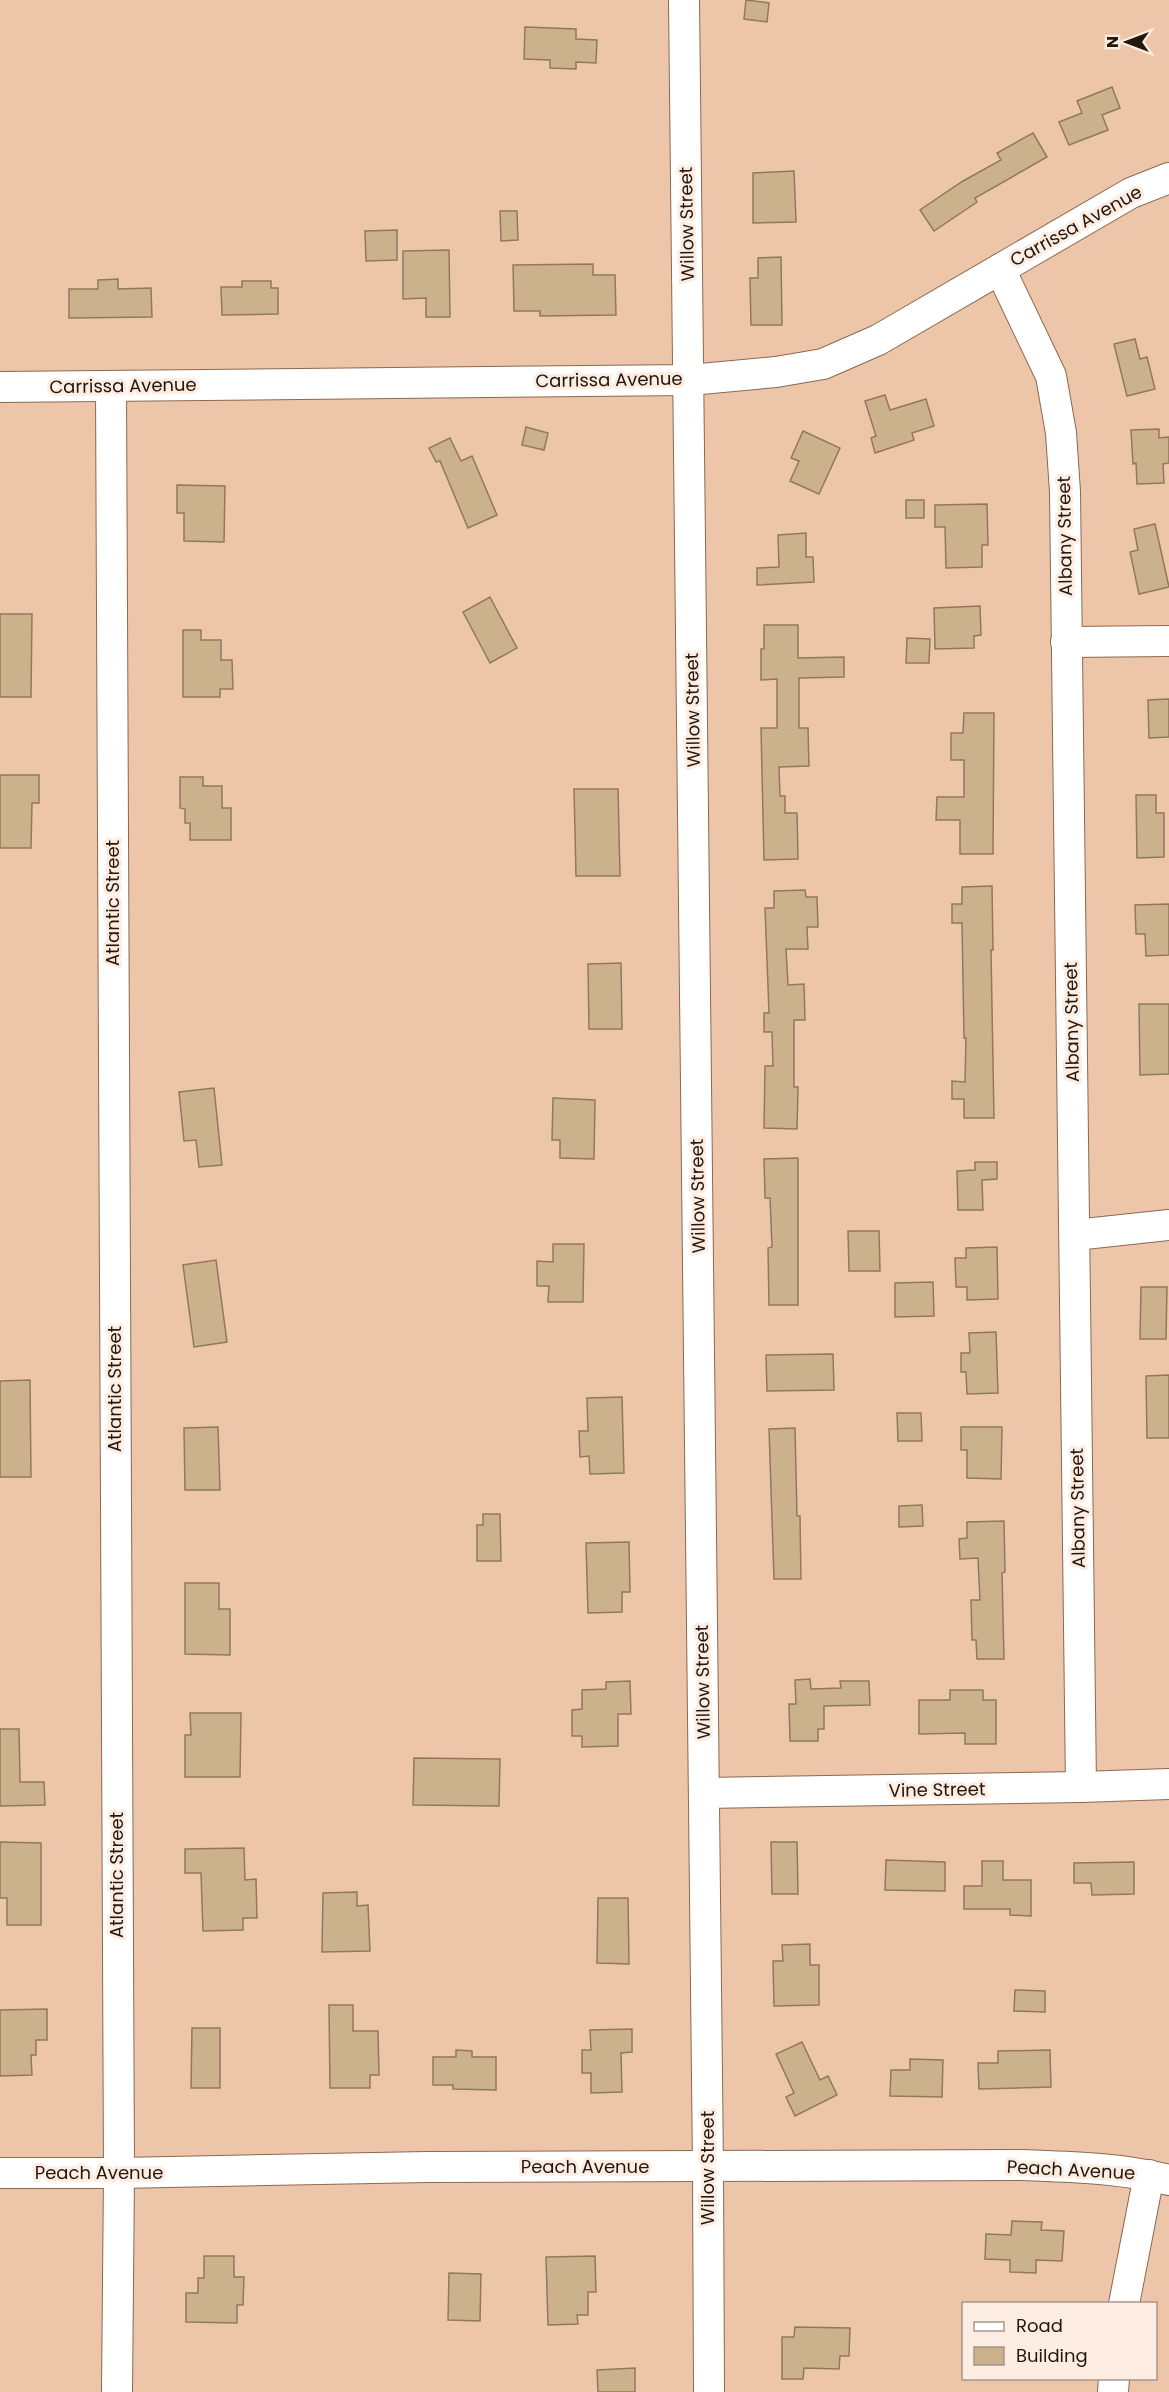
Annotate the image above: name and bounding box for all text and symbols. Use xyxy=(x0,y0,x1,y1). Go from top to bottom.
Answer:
north arrow xyxy=(1097,12,1157,72)
text: N xyxy=(1101,36,1124,48)
street label: Willow Street xyxy=(673,166,700,282)
street label: Carrissa Avenue xyxy=(1005,179,1146,272)
street label: Carrissa Avenue xyxy=(535,366,683,393)
street label: Carrissa Avenue xyxy=(49,372,197,399)
street label: Albany Street xyxy=(1051,476,1078,596)
street label: Willow Street xyxy=(679,652,706,768)
street label: Atlantic Street xyxy=(100,840,125,966)
street label: Albany Street xyxy=(1058,962,1085,1082)
street label: Willow Street xyxy=(684,1138,711,1254)
street label: Atlantic Street xyxy=(102,1326,127,1452)
street label: Albany Street xyxy=(1064,1448,1091,1568)
street label: Willow Street xyxy=(689,1624,716,1740)
street label: Vine Street xyxy=(888,1776,986,1803)
street label: Atlantic Street xyxy=(104,1812,129,1938)
street label: Willow Street xyxy=(695,2111,720,2225)
street label: Peach Avenue xyxy=(521,2154,649,2179)
street label: Peach Avenue xyxy=(1006,2154,1136,2185)
street label: Peach Avenue xyxy=(35,2160,163,2185)
legend xyxy=(962,2302,1157,2380)
text: Road xyxy=(1016,2313,1063,2338)
text: Building xyxy=(1016,2343,1088,2368)

